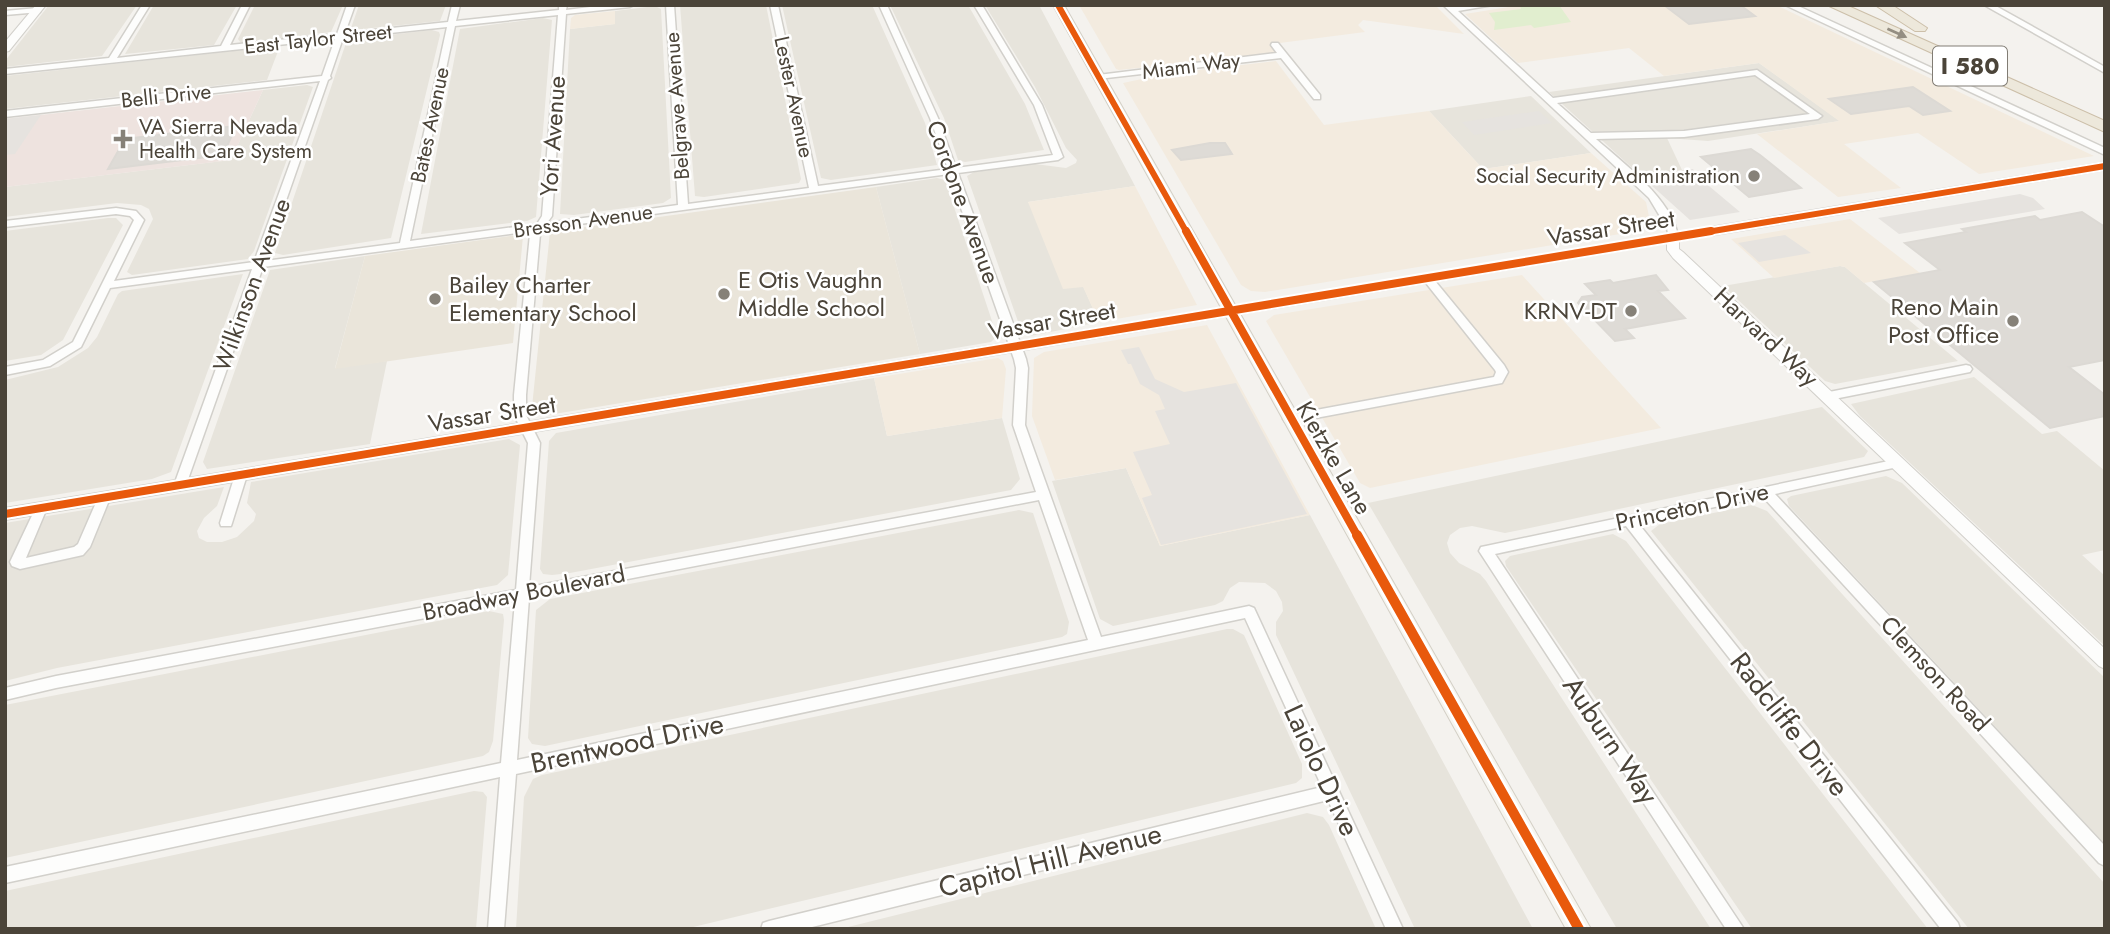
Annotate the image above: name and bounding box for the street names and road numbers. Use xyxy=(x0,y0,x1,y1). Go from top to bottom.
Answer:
street label: East Taylor Street xyxy=(243,16,393,62)
street label: Belgrave Avenue xyxy=(657,31,697,181)
street label: Lester Avenue xyxy=(766,33,822,161)
street label: Miami Way xyxy=(1140,45,1243,87)
road number: I 580 xyxy=(1933,46,2007,86)
street label: Bates Avenue xyxy=(403,64,457,186)
street label: Yori Avenue xyxy=(531,75,574,197)
street label: Belli Drive xyxy=(119,76,213,116)
street label: Cordone Avenue xyxy=(918,115,1009,288)
street label: Wilkinson Avenue xyxy=(204,193,299,376)
street label: Bresson Avenue xyxy=(511,196,655,246)
street label: Vassar Street xyxy=(1545,200,1677,255)
street label: Harvard Way xyxy=(1706,279,1827,395)
street label: Vassar Street xyxy=(986,292,1118,349)
street label: Vassar Street xyxy=(426,386,558,441)
street label: Kietzke Lane xyxy=(1288,394,1381,521)
street label: Princeton Drive xyxy=(1612,473,1772,540)
street label: Broadway Boulevard xyxy=(420,556,628,629)
street label: Clemson Road xyxy=(1872,608,1998,739)
street label: Radcliffe Drive xyxy=(1720,643,1859,805)
street label: Auburn Way xyxy=(1553,668,1669,813)
street label: Laiolo Drive xyxy=(1273,698,1370,843)
street label: Brentwood Drive xyxy=(527,703,727,784)
street label: Capitol Hill Avenue xyxy=(934,813,1166,908)

